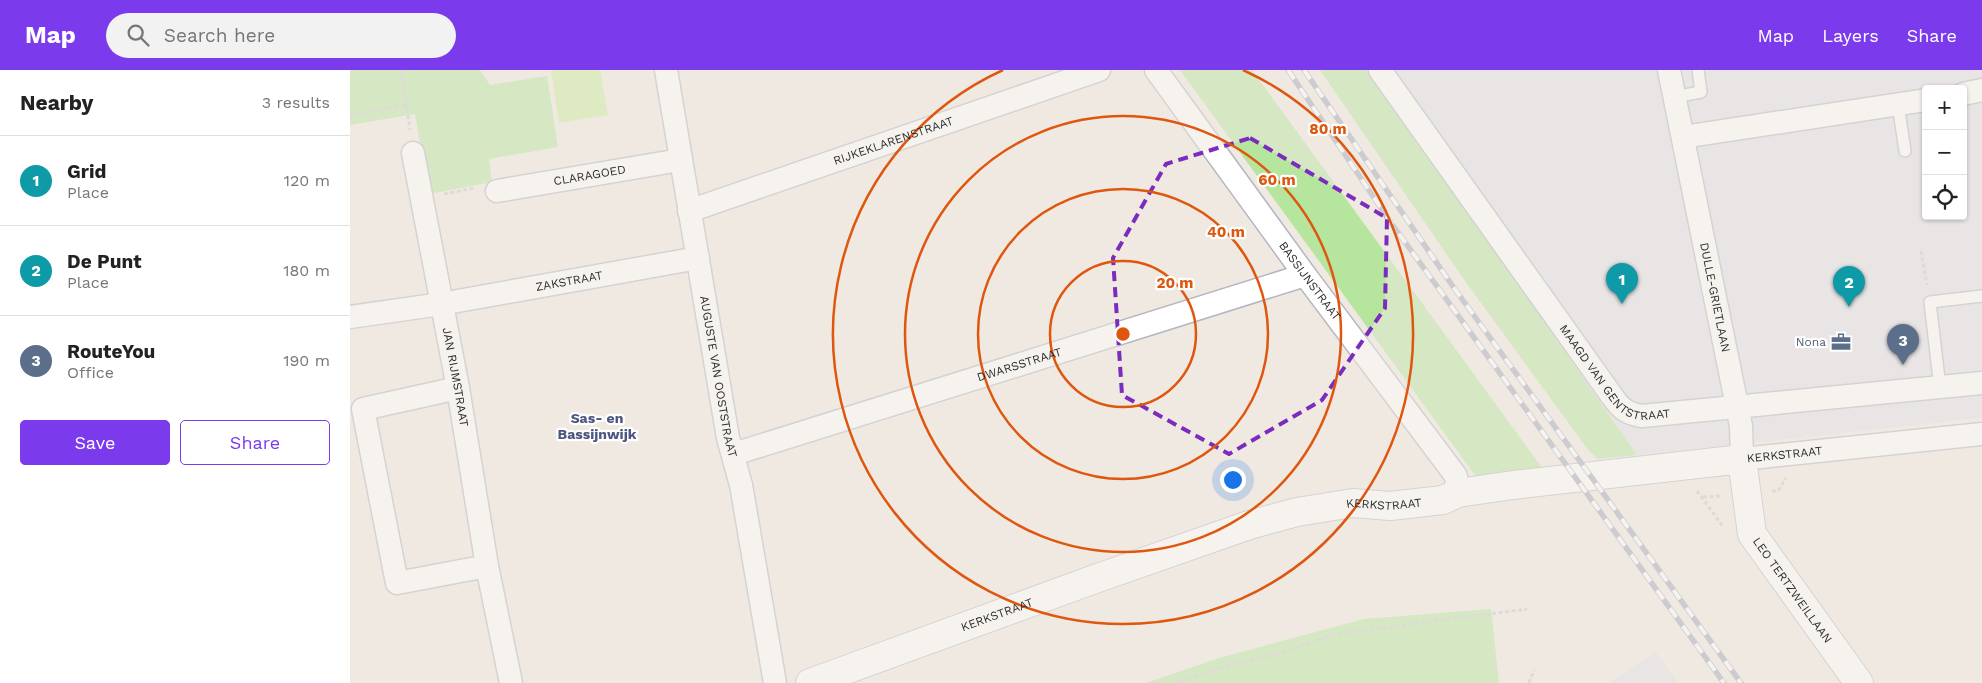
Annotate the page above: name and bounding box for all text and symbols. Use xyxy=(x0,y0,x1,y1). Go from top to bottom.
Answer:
search box xyxy=(106,13,456,58)
text: Map xyxy=(25,21,76,49)
icon: search xyxy=(124,21,152,49)
text: Search here xyxy=(164,24,275,47)
text: Map xyxy=(1757,25,1794,46)
text: Layers xyxy=(1822,25,1879,46)
text: Share xyxy=(1907,25,1957,46)
map controls xyxy=(1922,85,1967,220)
button: + xyxy=(1922,85,1967,130)
text: Nearby xyxy=(20,90,93,115)
text: 3 results xyxy=(262,93,330,112)
street label: RIJKEKLARENSTRAAT xyxy=(831,114,955,168)
text: 80 m xyxy=(1309,120,1347,138)
button: − xyxy=(1922,130,1967,175)
text: Grid xyxy=(67,160,106,183)
street label: CLARAGOED xyxy=(553,162,627,188)
text: 1 xyxy=(33,171,39,190)
text: 120 m xyxy=(284,171,330,190)
text: 60 m xyxy=(1258,171,1296,189)
button: locate xyxy=(1922,175,1967,220)
text: Place xyxy=(67,183,109,202)
text: 40 m xyxy=(1207,223,1245,241)
street label: BASSIJNSTRAAT xyxy=(1276,239,1344,323)
street label: DULLE-GRIETLAAN xyxy=(1697,241,1733,354)
text: De Punt xyxy=(67,250,142,273)
text: 2 xyxy=(31,261,41,280)
text: 180 m xyxy=(283,261,330,280)
pin: 1 xyxy=(1606,263,1638,304)
pin: 2 xyxy=(1833,266,1865,307)
street label: ZAKSTRAAT xyxy=(534,268,604,294)
text: Place xyxy=(67,273,109,292)
text: 20 m xyxy=(1156,274,1194,292)
street label: AUGUSTE VAN OOSTSTRAAT xyxy=(697,295,740,459)
street label: MAAGD VAN GENTSTRAAT xyxy=(1557,322,1671,423)
pin: 3 xyxy=(1887,324,1919,365)
centre of rings xyxy=(1114,325,1132,343)
street label: JAN RIJMSTRAAT xyxy=(440,326,471,428)
office icon: Nona xyxy=(1830,331,1852,353)
place label: Nona xyxy=(1796,335,1826,349)
text: RouteYou xyxy=(67,340,155,363)
street label: DWARSSTRAAT xyxy=(975,345,1063,384)
text: 3 xyxy=(31,351,41,370)
text: 190 m xyxy=(283,351,330,370)
text: Office xyxy=(67,363,114,382)
district label: Sas- en Bassijnwijk xyxy=(558,410,637,442)
button: Save xyxy=(20,420,170,465)
button: Share xyxy=(180,420,330,465)
street label: KERKSTRAAT xyxy=(1746,444,1823,465)
your location xyxy=(1220,467,1246,493)
street label: KERKSTRAAT xyxy=(1345,495,1422,513)
street label: LEO TERTZWEILLAAN xyxy=(1750,535,1835,646)
street label: KERKSTRAAT xyxy=(959,595,1035,634)

